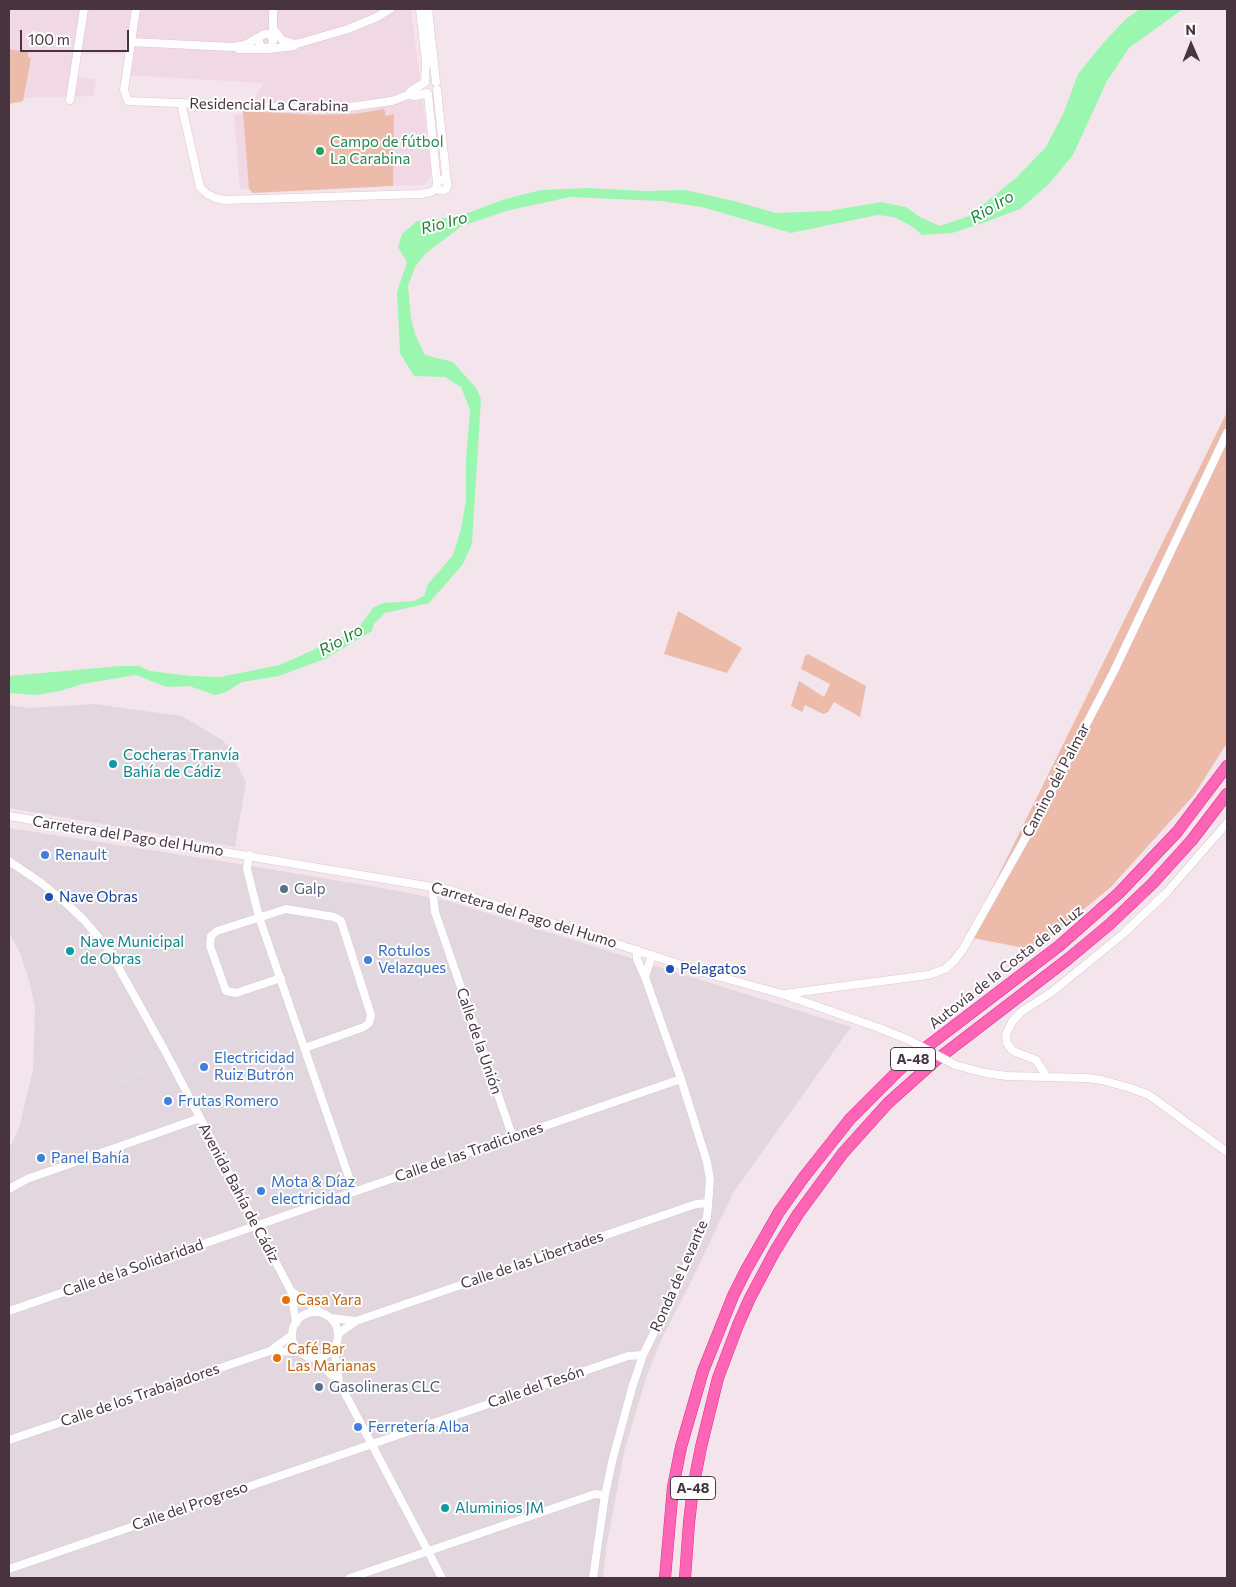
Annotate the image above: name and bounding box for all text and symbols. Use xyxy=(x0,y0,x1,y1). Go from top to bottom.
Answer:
scale bar xyxy=(22,20,131,52)
north arrow xyxy=(1166,20,1216,70)
text: N xyxy=(1185,21,1196,38)
text: 100 m xyxy=(28,30,70,48)
street label: Residencial La Carabina xyxy=(189,95,349,115)
place label: Campo de fútbol La Carabina xyxy=(330,133,443,168)
marker: Campo de fútbol La Carabina xyxy=(314,145,326,157)
water label: Rio Iro xyxy=(967,187,1017,227)
water label: Rio Iro xyxy=(419,208,469,238)
water label: Rio Iro xyxy=(316,620,366,660)
street label: Camino del Palmar xyxy=(1018,720,1094,840)
place label: Cocheras Tranvía Bahía de Cádiz xyxy=(123,746,239,781)
marker: Cocheras Tranvía Bahía de Cádiz xyxy=(107,758,119,770)
street label: Carretera del Pago del Humo xyxy=(31,812,225,860)
place label: Renault xyxy=(55,846,107,864)
marker: Renault xyxy=(39,849,51,861)
street label: Carretera del Pago del Humo xyxy=(429,878,619,952)
place label: Galp xyxy=(294,880,326,898)
marker: Galp xyxy=(278,883,290,895)
place label: Nave Obras xyxy=(59,888,138,906)
marker: Nave Obras xyxy=(43,891,55,903)
street label: Autovía de la Costa de la Luz xyxy=(925,901,1087,1033)
place label: Nave Municipal de Obras xyxy=(80,933,184,968)
place label: Rotulos Velazques xyxy=(378,942,446,977)
marker: Nave Municipal de Obras xyxy=(64,945,76,957)
marker: Rotulos Velazques xyxy=(362,954,374,966)
place label: Pelagatos xyxy=(680,960,746,978)
marker: Pelagatos xyxy=(664,963,676,975)
street label: Calle de la Unión xyxy=(452,985,506,1097)
road number: A-48 xyxy=(890,1048,936,1070)
place label: Electricidad Ruiz Butrón xyxy=(214,1049,294,1084)
marker: Electricidad Ruiz Butrón xyxy=(198,1061,210,1073)
place label: Frutas Romero xyxy=(178,1092,279,1110)
marker: Frutas Romero xyxy=(162,1095,174,1107)
street label: Calle de las Tradiciones xyxy=(393,1118,545,1186)
street label: Avenida Bahía de Cádiz xyxy=(195,1120,283,1266)
place label: Panel Bahía xyxy=(51,1149,129,1167)
marker: Panel Bahía xyxy=(35,1152,47,1164)
place label: Mota & Díaz electricidad xyxy=(271,1173,355,1208)
marker: Mota & Díaz electricidad xyxy=(255,1185,267,1197)
street label: Ronda de Levante xyxy=(646,1217,712,1335)
street label: Calle de las Libertades xyxy=(458,1227,606,1293)
street label: Calle de la Solidaridad xyxy=(60,1235,206,1301)
place label: Casa Yara xyxy=(296,1291,361,1309)
marker: Casa Yara xyxy=(280,1294,292,1306)
place label: Café Bar Las Marianas xyxy=(287,1340,376,1375)
marker: Café Bar Las Marianas xyxy=(271,1352,283,1364)
street label: Calle de los Trabajadores xyxy=(58,1359,222,1431)
street label: Calle del Tesón xyxy=(486,1362,586,1412)
place label: Gasolineras CLC xyxy=(329,1378,440,1396)
marker: Gasolineras CLC xyxy=(313,1381,325,1393)
place label: Ferretería Alba xyxy=(368,1418,469,1436)
marker: Ferretería Alba xyxy=(352,1421,364,1433)
road number: A-48 xyxy=(670,1476,716,1500)
street label: Calle del Progreso xyxy=(130,1478,250,1534)
place label: Aluminios JM xyxy=(455,1499,544,1517)
marker: Aluminios JM xyxy=(439,1502,451,1514)

